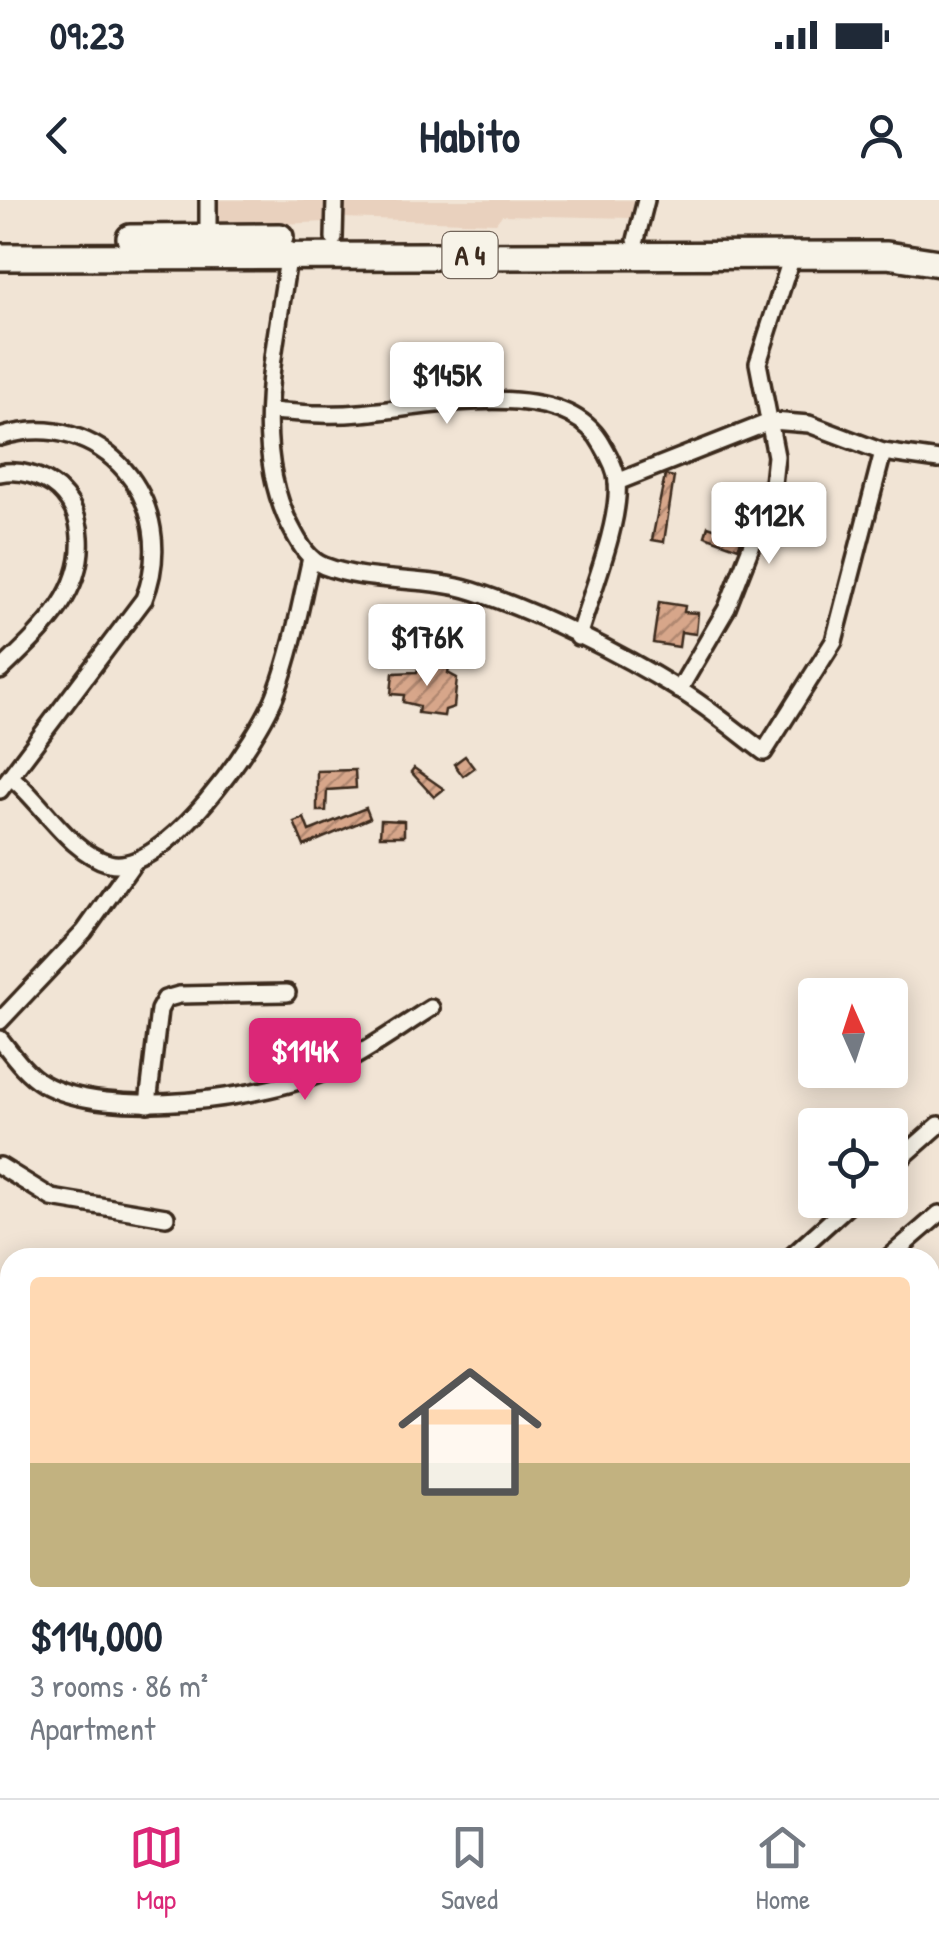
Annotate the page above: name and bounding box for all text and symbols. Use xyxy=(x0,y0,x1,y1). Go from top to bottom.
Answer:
text: 09:23 xyxy=(50,9,125,61)
text: Habito xyxy=(419,105,520,166)
icon: back xyxy=(30,108,85,163)
icon: person xyxy=(854,108,909,163)
road number: A 4 xyxy=(442,232,498,278)
pin: $145K xyxy=(377,342,517,427)
text: $145K xyxy=(412,353,482,396)
pin: $112K xyxy=(699,482,839,567)
text: $112K xyxy=(733,493,805,536)
pin: $176K xyxy=(357,604,497,689)
text: $176K xyxy=(390,615,464,658)
north arrow xyxy=(798,978,908,1088)
map controls xyxy=(798,978,908,1218)
pin: $114K xyxy=(235,1018,375,1103)
text: $114K xyxy=(271,1029,339,1072)
button: locate xyxy=(798,1108,908,1218)
icon: home xyxy=(380,1342,560,1522)
text: $114,000 xyxy=(30,1607,162,1664)
text: 3 rooms · 86 m² xyxy=(30,1664,208,1707)
text: Apartment xyxy=(30,1707,155,1750)
tab: Map xyxy=(129,1820,184,1918)
tab: Saved xyxy=(441,1820,498,1918)
tab: Home xyxy=(755,1820,810,1918)

